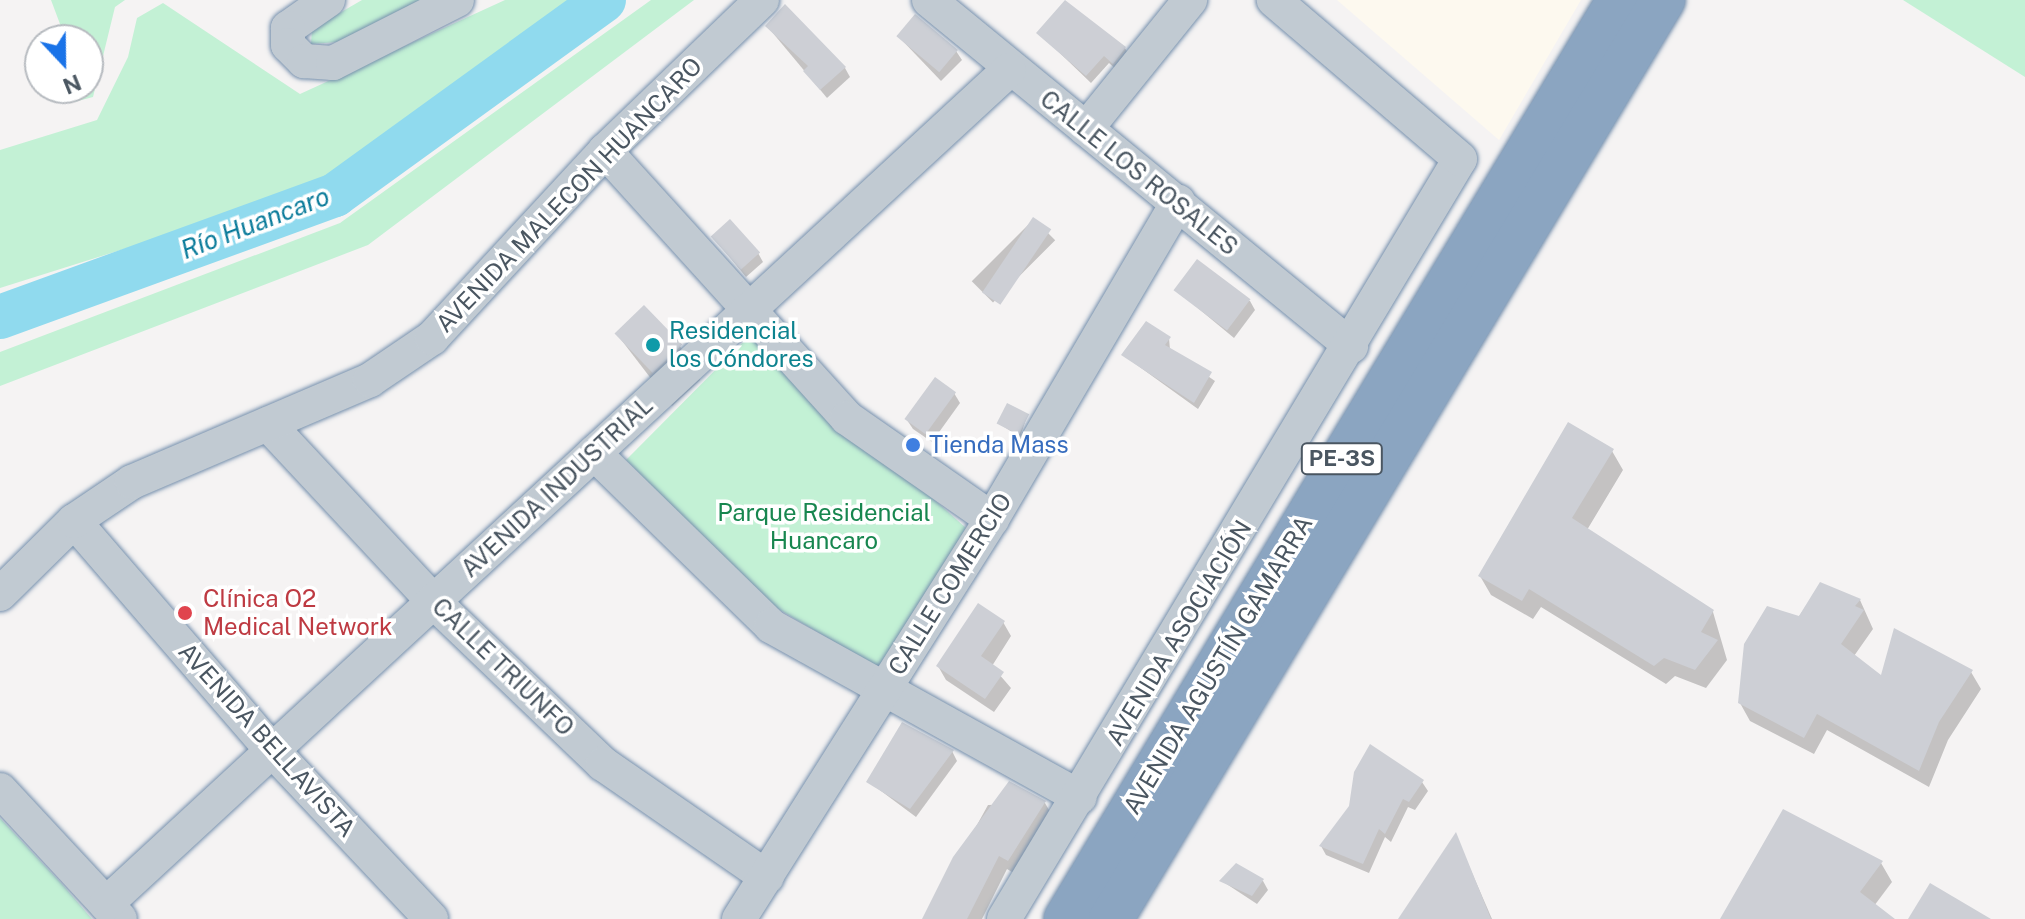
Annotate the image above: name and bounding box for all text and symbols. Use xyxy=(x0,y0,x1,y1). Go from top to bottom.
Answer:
north arrow xyxy=(24,24,104,104)
street label: AVENIDA MALECON HUANCARO xyxy=(430,52,708,338)
text: N xyxy=(59,69,85,100)
street label: CALLE LOS ROSALES xyxy=(1034,85,1244,261)
water label: Río Huancaro xyxy=(176,180,334,266)
place label: Residencial los Cóndores xyxy=(669,317,814,373)
marker: Residencial los Cóndores xyxy=(644,336,662,354)
street label: AVENIDA INDUSTRIAL xyxy=(455,391,659,583)
place label: Tienda Mass xyxy=(929,431,1069,459)
marker: Tienda Mass xyxy=(904,436,922,454)
road number: PE-3S xyxy=(1300,441,1384,477)
street label: CALLE COMERCIO xyxy=(882,488,1018,680)
park label: Parque Residencial Huancaro xyxy=(717,499,931,555)
street label: AVENIDA AGUSTÍN GAMARRA xyxy=(1117,511,1319,819)
street label: AVENIDA ASOCIACIÓN xyxy=(1100,515,1258,751)
place label: Clínica O2 Medical Network xyxy=(203,585,393,641)
street label: CALLE TRIUNFO xyxy=(426,592,580,742)
marker: Clínica O2 Medical Network xyxy=(174,602,196,624)
street label: AVENIDA BELLAVISTA xyxy=(172,637,362,843)

